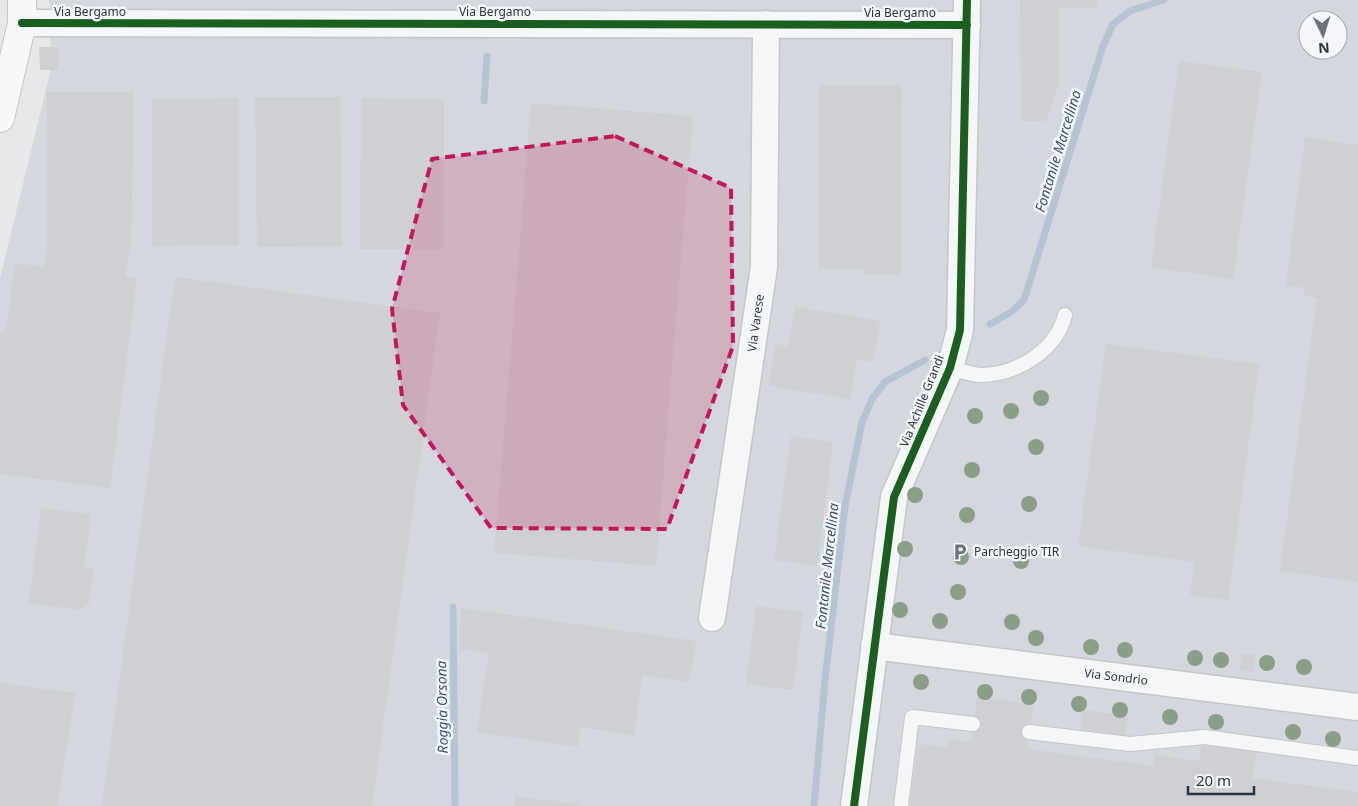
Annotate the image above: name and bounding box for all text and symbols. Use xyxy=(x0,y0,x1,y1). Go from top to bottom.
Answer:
street label: Via Bergamo xyxy=(54,3,126,20)
street label: Via Bergamo xyxy=(459,3,531,20)
street label: Via Bergamo xyxy=(864,4,936,21)
north arrow xyxy=(1298,10,1348,60)
text: N xyxy=(1318,39,1330,58)
water label: Fontanile Marcellina xyxy=(1030,88,1085,214)
street label: Via Varese xyxy=(743,293,768,353)
street label: Via Achille Grandi xyxy=(895,352,948,450)
water label: Fontanile Marcellina xyxy=(810,502,843,630)
parking icon: Parcheggio TIR xyxy=(950,542,970,562)
place label: Parcheggio TIR xyxy=(974,543,1060,560)
water label: Roggia Orsona xyxy=(431,660,452,754)
street label: Via Sondrio xyxy=(1083,664,1149,689)
scale bar xyxy=(1188,764,1254,796)
text: 20 m xyxy=(1196,770,1231,790)

